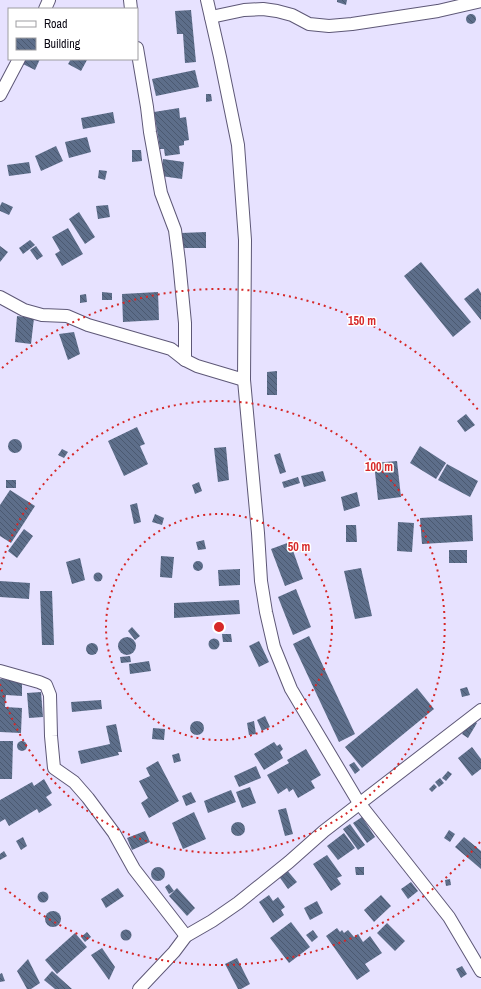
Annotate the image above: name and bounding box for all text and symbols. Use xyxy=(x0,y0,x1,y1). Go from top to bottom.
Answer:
legend xyxy=(8,8,138,60)
text: Road xyxy=(44,16,68,32)
text: Building xyxy=(44,36,81,52)
text: 150 m xyxy=(348,313,376,329)
text: 100 m xyxy=(365,459,393,475)
text: 50 m xyxy=(288,539,310,555)
centre of rings xyxy=(212,620,226,634)

